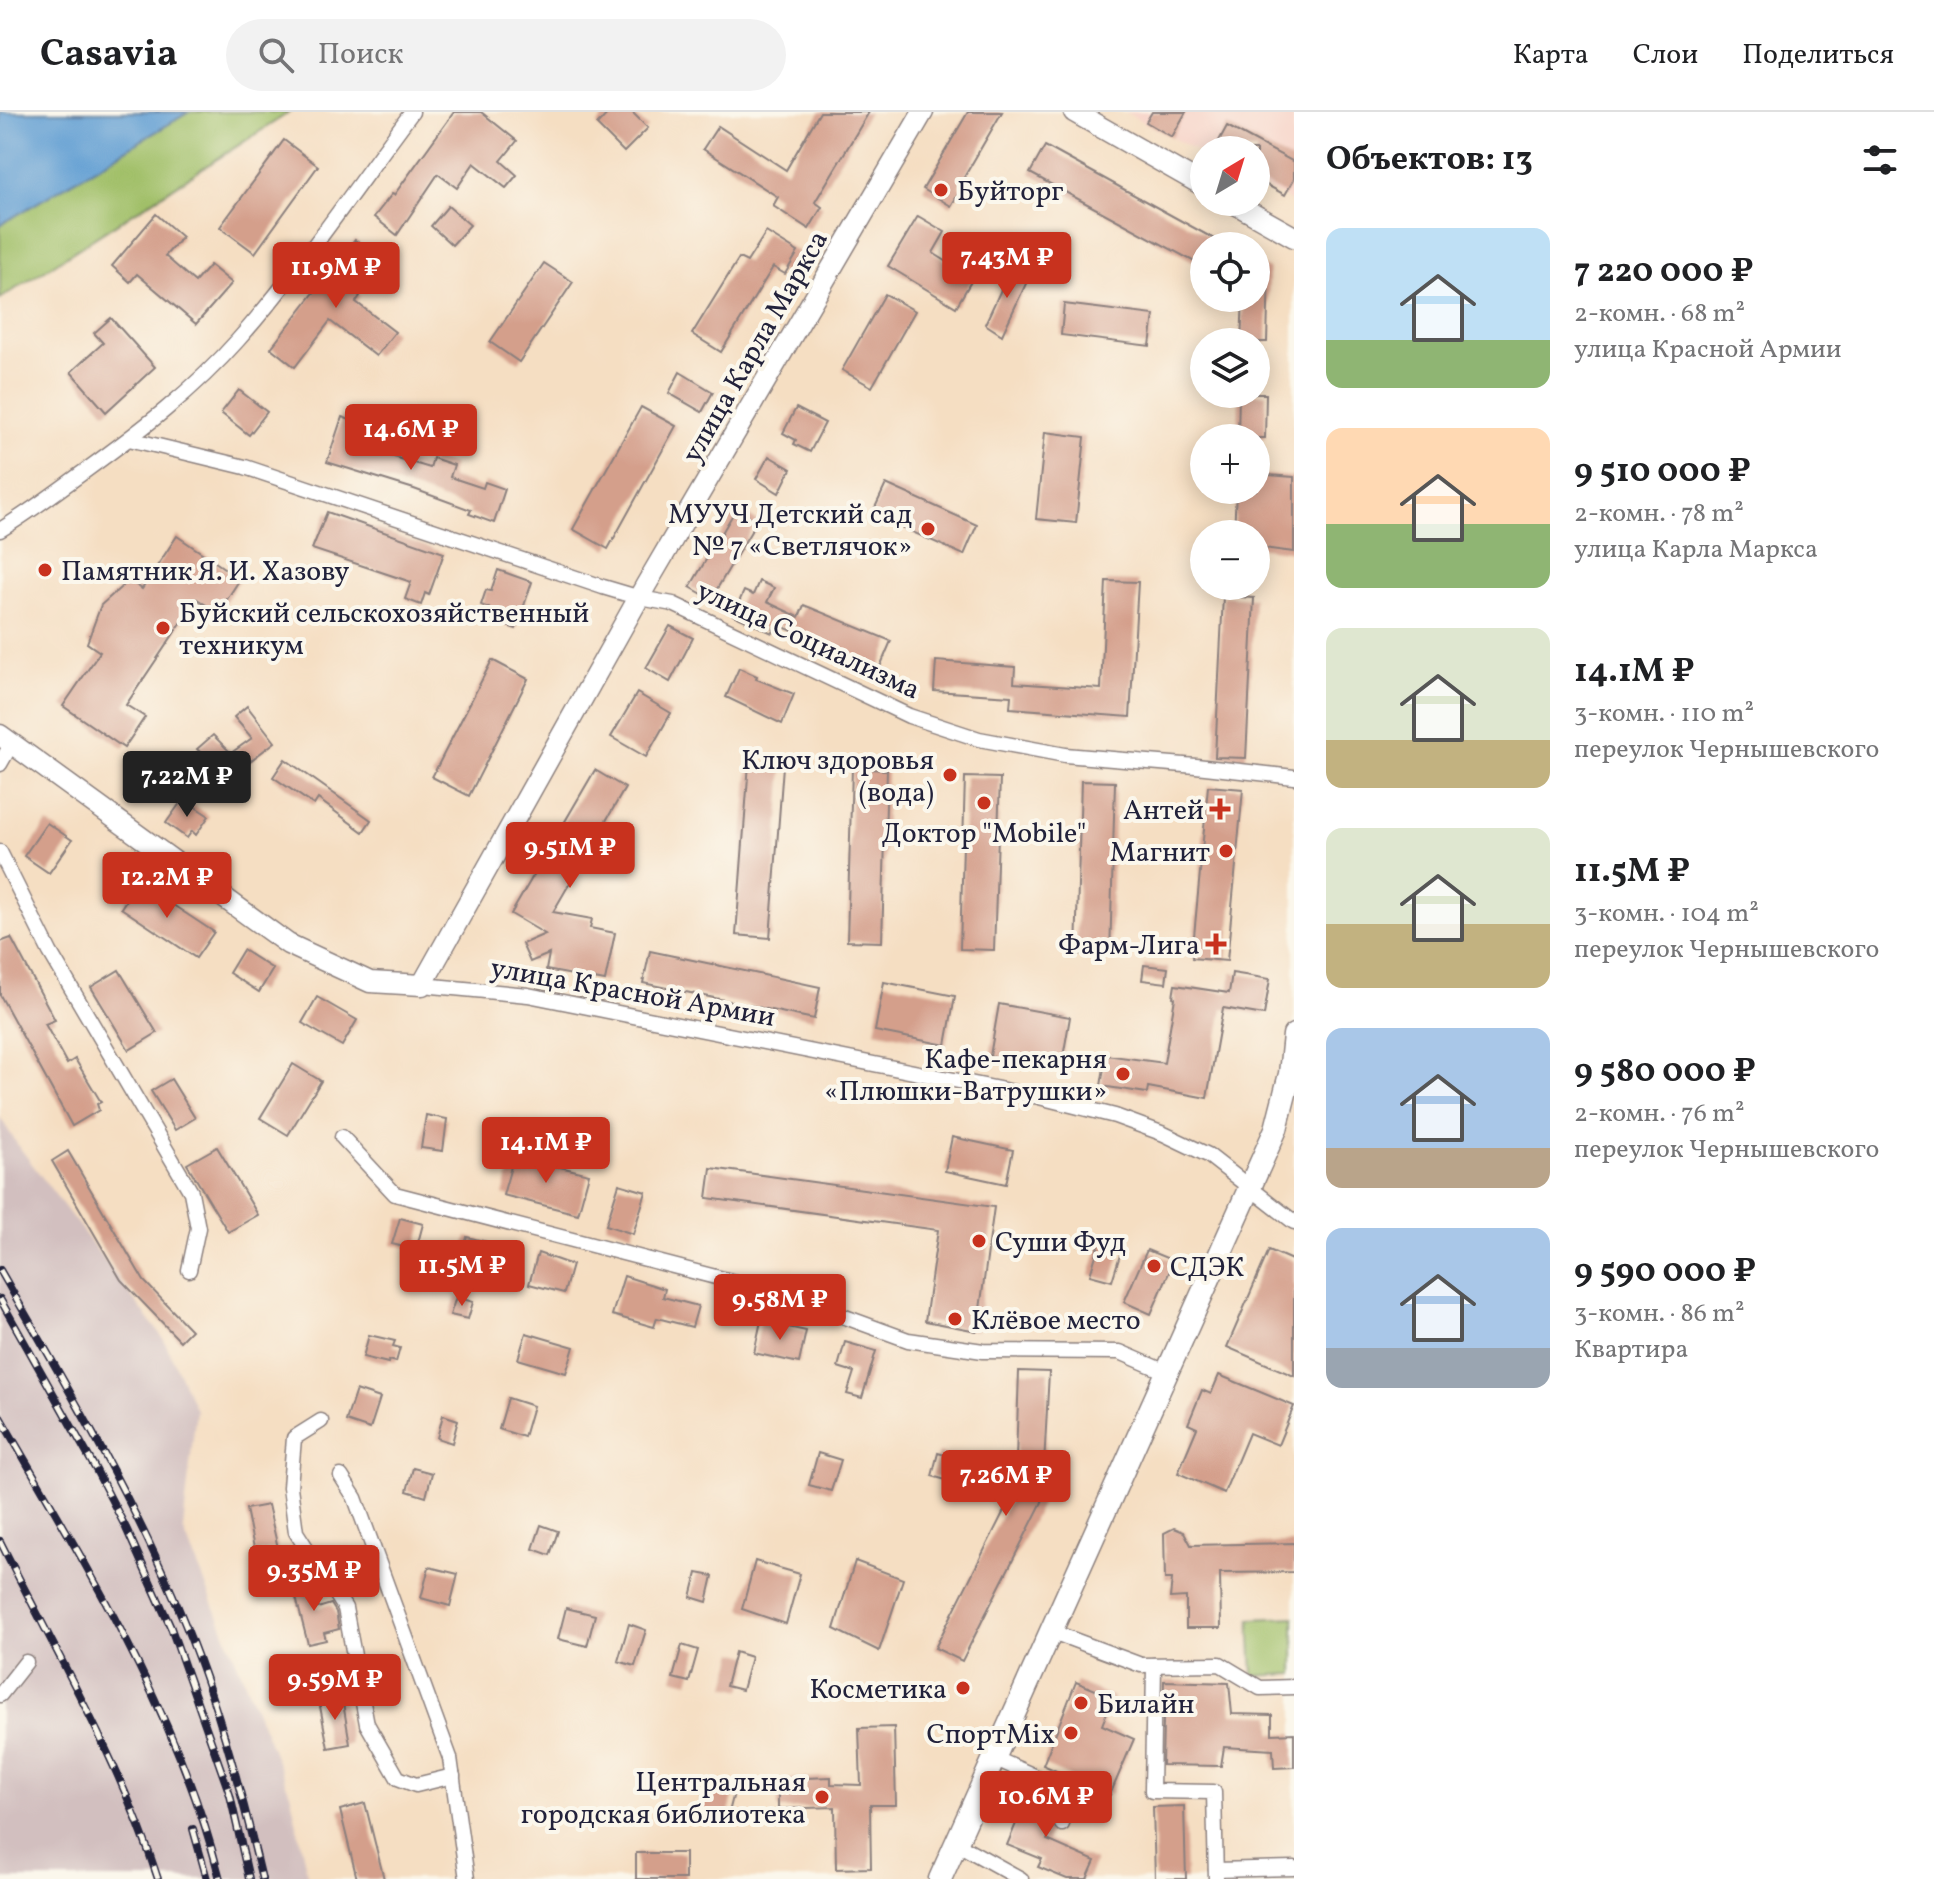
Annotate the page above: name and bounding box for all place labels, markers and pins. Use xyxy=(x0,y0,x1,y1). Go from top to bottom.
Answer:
place label: Буйторг xyxy=(957,173,1064,212)
marker: Буйторг xyxy=(932,181,950,199)
pin: 7.43M ₽ xyxy=(933,232,1081,300)
pin: 11.9M ₽ xyxy=(262,242,410,310)
pin: 14.6M ₽ xyxy=(337,404,485,472)
place label: МУУЧ Детский сад № 7 «Светлячок» xyxy=(668,496,912,567)
marker: МУУЧ Детский сад № 7 «Светлячок» xyxy=(919,520,937,538)
place label: Памятник Я. И. Хазову xyxy=(61,553,349,592)
marker: Памятник Я. И. Хазову xyxy=(36,561,54,579)
place label: Буйский сельскохозяйственный техникум xyxy=(179,595,589,666)
marker: Буйский сельскохозяйственный техникум xyxy=(154,619,172,637)
place label: Ключ здоровья (вода) xyxy=(741,742,934,813)
pin: 7.22M ₽ xyxy=(113,751,261,819)
marker: Ключ здоровья (вода) xyxy=(941,766,959,784)
place label: Антей xyxy=(1123,792,1204,831)
marker: Доктор "Mobile" xyxy=(975,794,993,812)
marker: Антей xyxy=(1211,800,1229,818)
place label: Доктор "Mobile" xyxy=(882,815,1086,854)
pin: 9.51M ₽ xyxy=(496,822,644,890)
place label: Магнит xyxy=(1110,834,1210,873)
marker: Магнит xyxy=(1217,842,1235,860)
pin: 12.2M ₽ xyxy=(93,852,241,920)
place label: Фарм-Лига xyxy=(1058,927,1200,966)
marker: Фарм-Лига xyxy=(1207,935,1225,953)
place label: Кафе-пекарня «Плюшки-Ватрушки» xyxy=(825,1041,1107,1112)
marker: Кафе-пекарня «Плюшки-Ватрушки» xyxy=(1114,1065,1132,1083)
pin: 14.1M ₽ xyxy=(472,1117,620,1185)
place label: Суши Фуд xyxy=(995,1224,1126,1263)
marker: Суши Фуд xyxy=(970,1232,988,1250)
pin: 11.5M ₽ xyxy=(388,1240,536,1308)
place label: СДЭК xyxy=(1170,1249,1244,1288)
marker: СДЭК xyxy=(1145,1257,1163,1275)
pin: 9.58M ₽ xyxy=(706,1274,854,1342)
place label: Клёвое место xyxy=(971,1302,1141,1341)
marker: Клёвое место xyxy=(946,1310,964,1328)
pin: 7.26M ₽ xyxy=(932,1450,1080,1518)
pin: 9.35M ₽ xyxy=(240,1545,388,1613)
pin: 9.59M ₽ xyxy=(261,1654,409,1722)
place label: Косметика xyxy=(809,1671,947,1710)
marker: Косметика xyxy=(954,1679,972,1697)
place label: Билайн xyxy=(1097,1686,1195,1725)
marker: Билайн xyxy=(1072,1694,1090,1712)
place label: СпортMix xyxy=(927,1716,1055,1755)
marker: СпортMix xyxy=(1062,1724,1080,1742)
place label: Центральная городская библиотека xyxy=(521,1764,806,1835)
pin: 10.6M ₽ xyxy=(972,1771,1120,1839)
marker: Центральная городская библиотека xyxy=(813,1788,831,1806)

